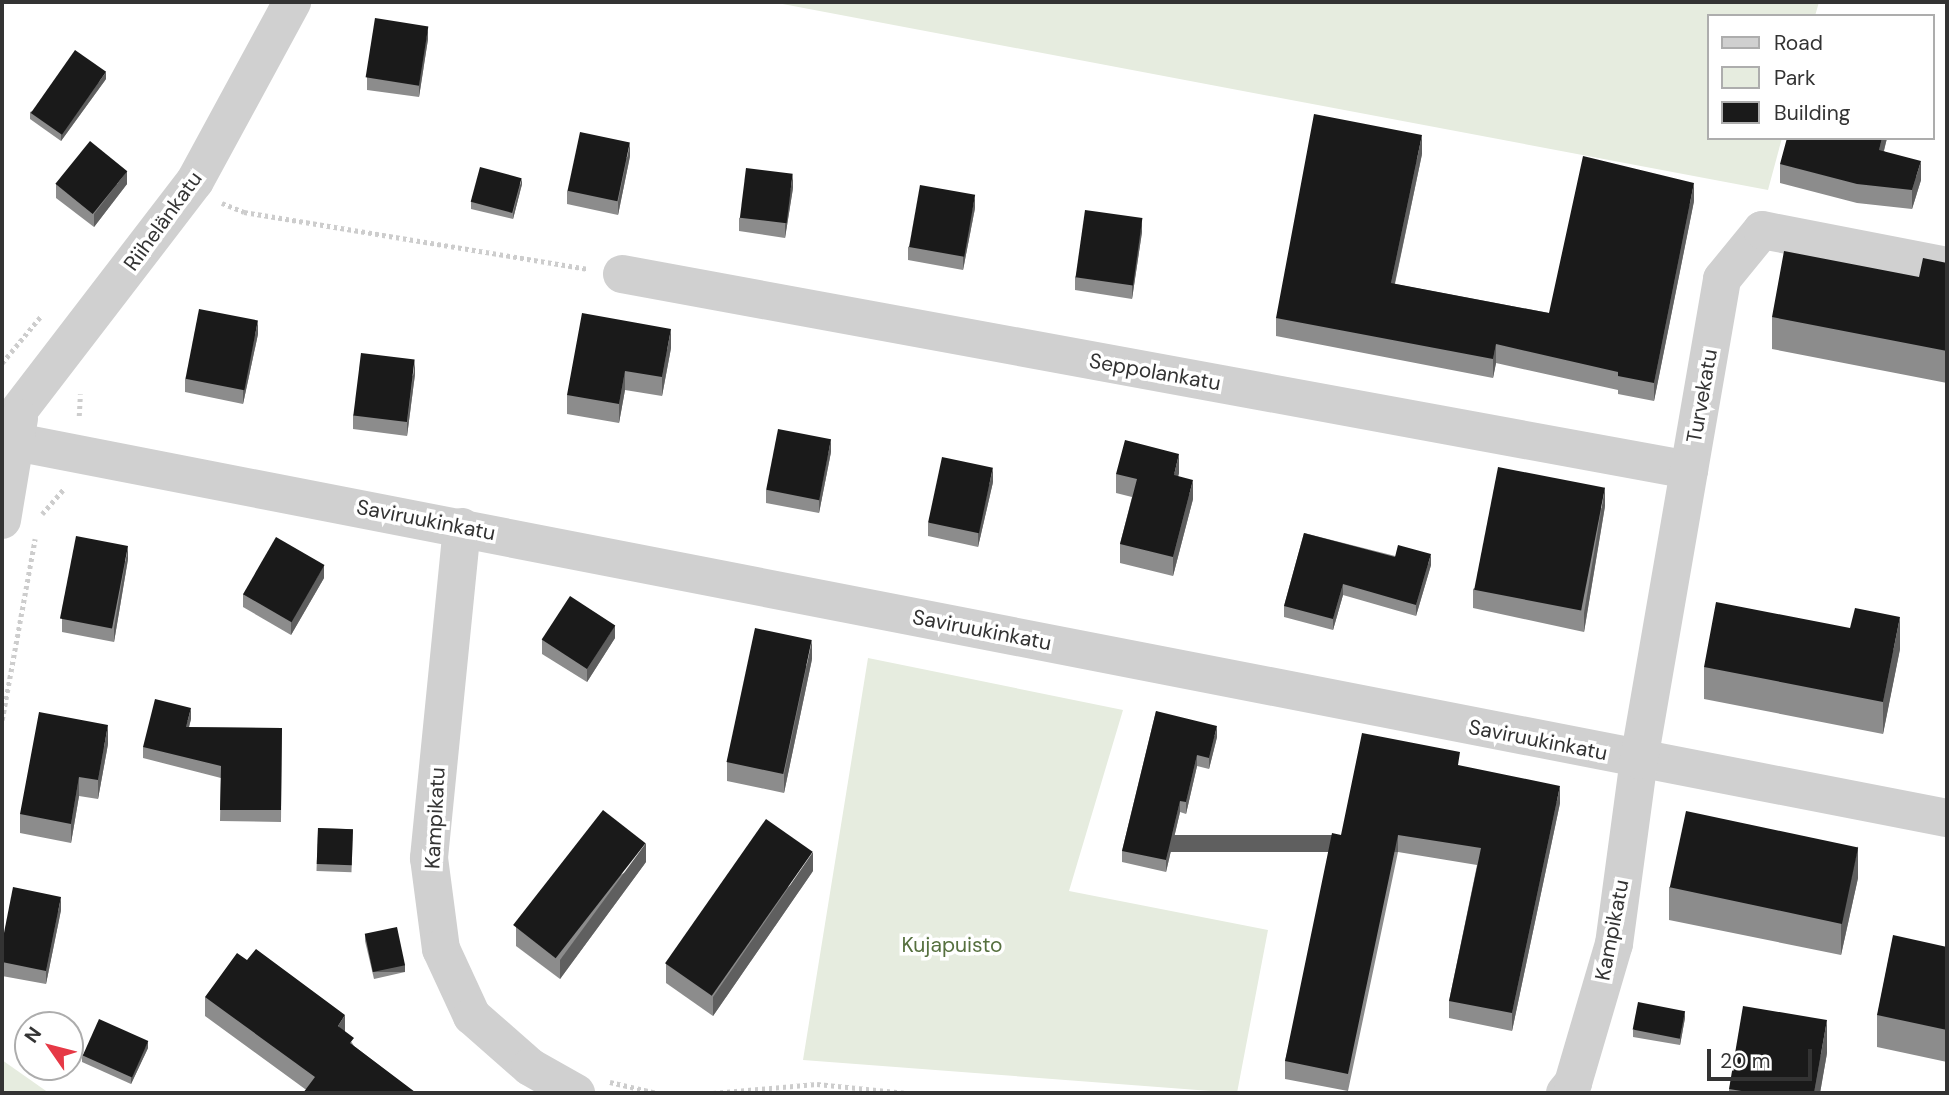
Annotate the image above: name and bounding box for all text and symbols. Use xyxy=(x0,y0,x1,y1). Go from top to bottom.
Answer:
legend xyxy=(1708,14,1935,140)
text: Road xyxy=(1774,29,1823,57)
text: Park xyxy=(1774,64,1815,92)
text: Building xyxy=(1774,99,1850,127)
street label: Riihelänkatu xyxy=(119,166,207,276)
street label: Turvekatu xyxy=(1681,347,1723,445)
street label: Seppolankatu xyxy=(1087,348,1223,396)
street label: Saviruukinkatu xyxy=(355,494,497,546)
street label: Saviruukinkatu xyxy=(911,604,1053,656)
street label: Saviruukinkatu xyxy=(1467,714,1609,766)
street label: Kampikatu xyxy=(420,766,450,870)
street label: Kampikatu xyxy=(1590,878,1634,982)
park label: Kujapuisto xyxy=(901,932,1003,958)
north arrow xyxy=(14,1011,84,1081)
text: N xyxy=(19,1022,47,1048)
scale bar xyxy=(1711,1036,1816,1080)
text: 20 m xyxy=(1720,1047,1771,1075)

